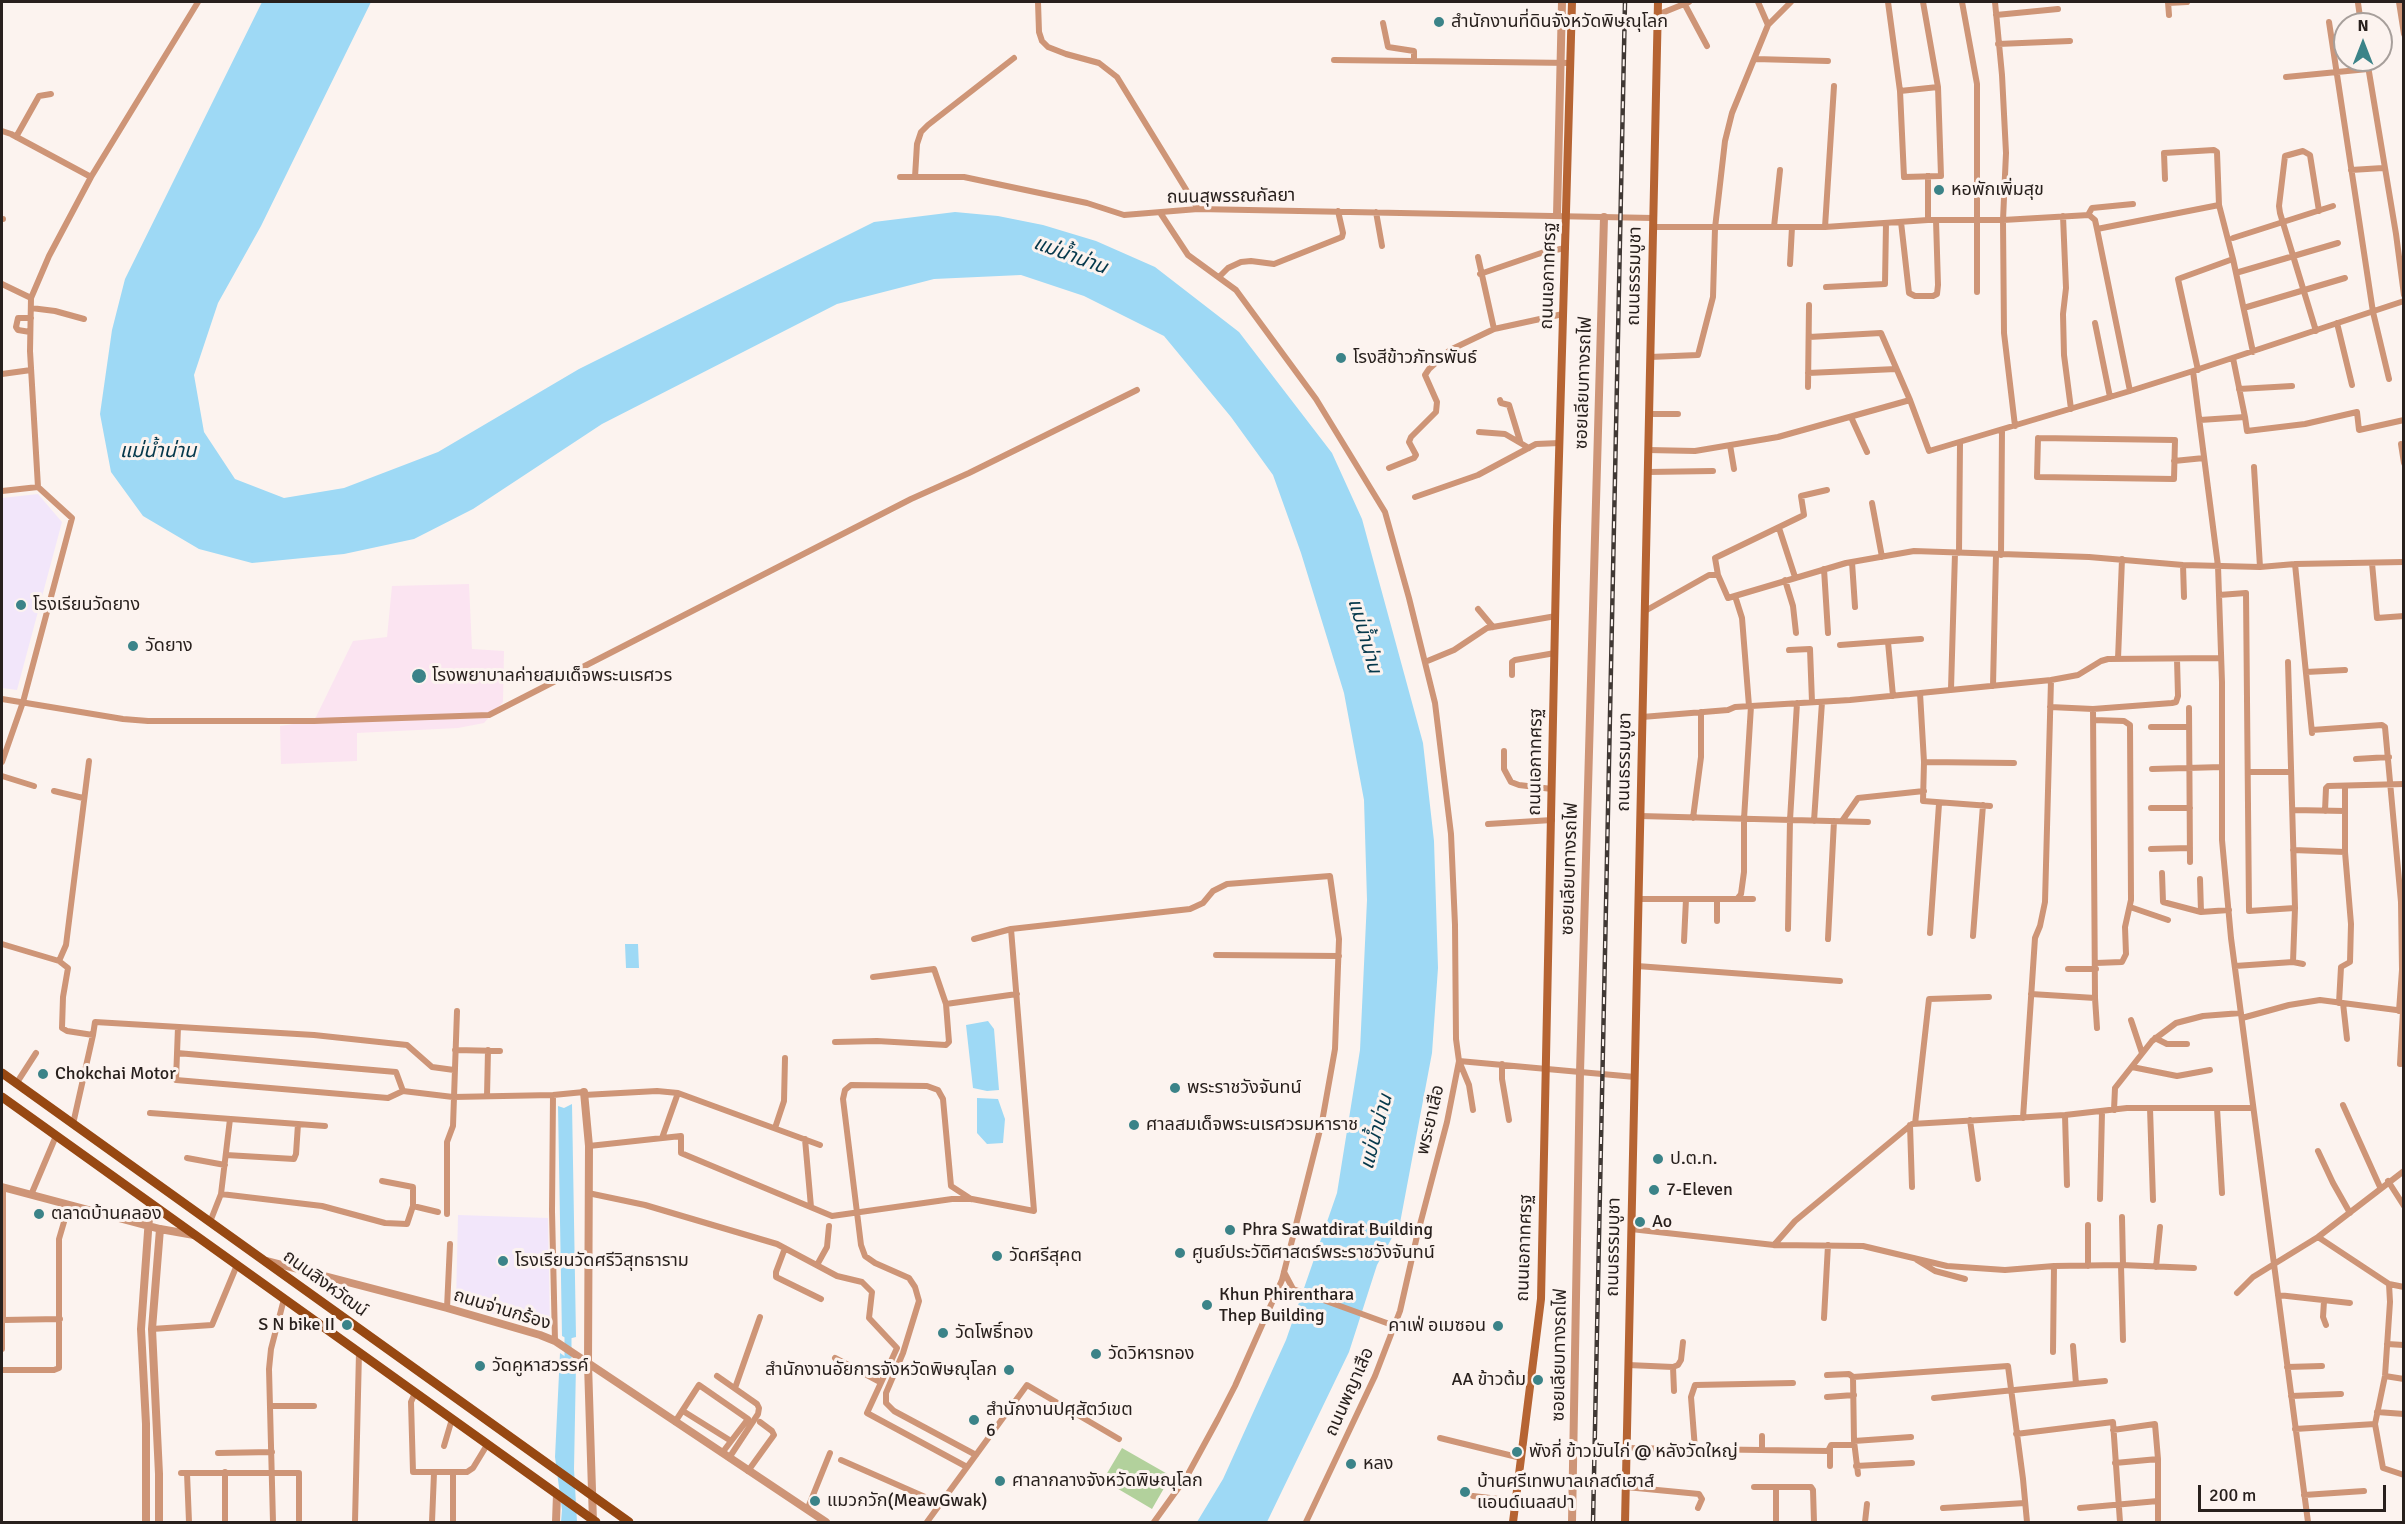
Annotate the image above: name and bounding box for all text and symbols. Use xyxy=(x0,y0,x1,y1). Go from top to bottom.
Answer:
place label: สำนักงานที่ดินจังหวัดพิษณุโลก xyxy=(1451,11,1668,33)
north arrow xyxy=(2333,12,2393,72)
marker: สำนักงานที่ดินจังหวัดพิษณุโลก xyxy=(1432,15,1446,29)
text: N xyxy=(2357,16,2369,36)
place label: หอพักเพิ่มสุข xyxy=(1951,179,2044,201)
marker: หอพักเพิ่มสุข xyxy=(1932,183,1946,197)
street label: ถนนสุพรรณกัลยา xyxy=(1166,185,1296,209)
street label: ถนนเอกาทศรฐ xyxy=(1536,222,1562,330)
street label: ถนนธรรมบูชา xyxy=(1623,226,1647,326)
water label: แม่น้ำน่าน xyxy=(1030,232,1110,280)
street label: ซอยเลียบทางรถไฟ xyxy=(1571,316,1597,450)
place label: โรงสีข้าวภัทรพันธ์ xyxy=(1353,347,1477,369)
marker: โรงสีข้าวภัทรพันธ์ xyxy=(1334,351,1348,365)
water label: แม่น้ำน่าน xyxy=(120,440,196,464)
place label: โรงเรียนวัดยาง xyxy=(33,594,140,616)
water label: แม่น้ำน่าน xyxy=(1342,596,1386,676)
marker: โรงเรียนวัดยาง xyxy=(14,598,28,612)
place label: วัดยาง xyxy=(145,635,193,657)
marker: วัดยาง xyxy=(126,639,140,653)
place label: โรงพยาบาลค่ายสมเด็จพระนเรศวร xyxy=(432,665,672,687)
marker: โรงพยาบาลค่ายสมเด็จพระนเรศวร xyxy=(410,667,428,685)
street label: ถนนเอกาทศรฐ xyxy=(1524,708,1548,816)
street label: ถนนธรรมบูชา xyxy=(1613,712,1637,812)
street label: ซอยเลียบทางรถไฟ xyxy=(1557,802,1583,936)
place label: Chokchai Motor xyxy=(55,1063,176,1085)
marker: Chokchai Motor xyxy=(36,1067,50,1081)
place label: พระราชวังจันทน์ xyxy=(1187,1077,1301,1099)
marker: พระราชวังจันทน์ xyxy=(1168,1081,1182,1095)
street label: พระยาเสือ xyxy=(1412,1083,1450,1157)
water label: แม่น้ำน่าน xyxy=(1355,1092,1399,1172)
place label: ศาลสมเด็จพระนเรศวรมหาราช xyxy=(1146,1114,1358,1136)
marker: ศาลสมเด็จพระนเรศวรมหาราช xyxy=(1127,1118,1141,1132)
place label: ป.ต.ท. xyxy=(1670,1148,1718,1170)
marker: ป.ต.ท. xyxy=(1651,1152,1665,1166)
place label: 7-Eleven xyxy=(1666,1179,1733,1201)
marker: 7-Eleven xyxy=(1647,1183,1661,1197)
street label: ถนนเอกาทศรฐ xyxy=(1512,1194,1538,1302)
street label: ถนนธรรมบูชา xyxy=(1602,1197,1626,1297)
place label: ตลาดบ้านคลอง xyxy=(51,1203,162,1225)
marker: ตลาดบ้านคลอง xyxy=(32,1207,46,1221)
place label: Ao xyxy=(1652,1211,1672,1233)
marker: Ao xyxy=(1633,1215,1647,1229)
place label: Phra Sawatdirat Building xyxy=(1242,1219,1433,1241)
marker: Phra Sawatdirat Building xyxy=(1223,1223,1237,1237)
place label: ศูนย์ประวัติศาสตร์พระราชวังจันทน์ xyxy=(1192,1242,1435,1264)
place label: วัดศรีสุคต xyxy=(1009,1245,1082,1267)
street label: ถนนสิงหวัฒน์ xyxy=(278,1246,372,1322)
marker: ศูนย์ประวัติศาสตร์พระราชวังจันทน์ xyxy=(1173,1246,1187,1260)
marker: วัดศรีสุคต xyxy=(990,1249,1004,1263)
place label: โรงเรียนวัดศรีวิสุทธาราม xyxy=(515,1250,689,1272)
marker: โรงเรียนวัดศรีวิสุทธาราม xyxy=(496,1254,510,1268)
place label: Khun Phirenthara Thep Building xyxy=(1219,1284,1354,1326)
street label: ถนนจ่านกร้อง xyxy=(451,1285,553,1335)
street label: ซอยเลียบทางรถไฟ xyxy=(1548,1288,1572,1422)
marker: Khun Phirenthara Thep Building xyxy=(1200,1298,1214,1312)
place label: S N bike II xyxy=(258,1314,335,1336)
place label: คาเฟ่ อเมซอน xyxy=(1388,1315,1486,1337)
marker: S N bike II xyxy=(340,1318,354,1332)
marker: คาเฟ่ อเมซอน xyxy=(1491,1319,1505,1333)
place label: วัดโพธิ์ทอง xyxy=(955,1322,1033,1344)
marker: วัดโพธิ์ทอง xyxy=(936,1326,950,1340)
place label: วัดวิหารทอง xyxy=(1108,1343,1194,1365)
street label: ถนนพญาเสือ xyxy=(1321,1344,1379,1440)
marker: วัดวิหารทอง xyxy=(1089,1347,1103,1361)
place label: วัดคูหาสวรรค์ xyxy=(492,1355,589,1377)
marker: วัดคูหาสวรรค์ xyxy=(473,1359,487,1373)
place label: สำนักงานอัยการจังหวัดพิษณุโลก xyxy=(765,1359,997,1381)
marker: สำนักงานอัยการจังหวัดพิษณุโลก xyxy=(1002,1363,1016,1377)
place label: AA ข้าวต้ม xyxy=(1452,1369,1526,1391)
marker: AA ข้าวต้ม xyxy=(1531,1373,1545,1387)
place label: สำนักงานปศุสัตว์เขต 6 xyxy=(986,1399,1133,1442)
marker: สำนักงานปศุสัตว์เขต 6 xyxy=(967,1413,981,1427)
place label: พังกี่ ข้าวมันไก่ @ หลังวัดใหญ่ xyxy=(1529,1441,1738,1463)
marker: พังกี่ ข้าวมันไก่ @ หลังวัดใหญ่ xyxy=(1510,1445,1524,1459)
place label: หลง xyxy=(1363,1453,1394,1475)
marker: หลง xyxy=(1344,1457,1358,1471)
place label: ศาลากลางจังหวัดพิษณุโลก xyxy=(1012,1470,1203,1492)
place label: บ้านศรีเทพบาลเกสต์เฮาส์ แอนด์เนลสปา xyxy=(1477,1471,1654,1514)
scale bar xyxy=(2201,1473,2388,1511)
marker: ศาลากลางจังหวัดพิษณุโลก xyxy=(993,1474,1007,1488)
text: 200 m xyxy=(2209,1484,2256,1506)
marker: บ้านศรีเทพบาลเกสต์เฮาส์ แอนด์เนลสปา xyxy=(1458,1485,1472,1499)
place label: แมวกวัก(MeawGwak) xyxy=(827,1490,988,1512)
marker: แมวกวัก(MeawGwak) xyxy=(808,1494,822,1508)

